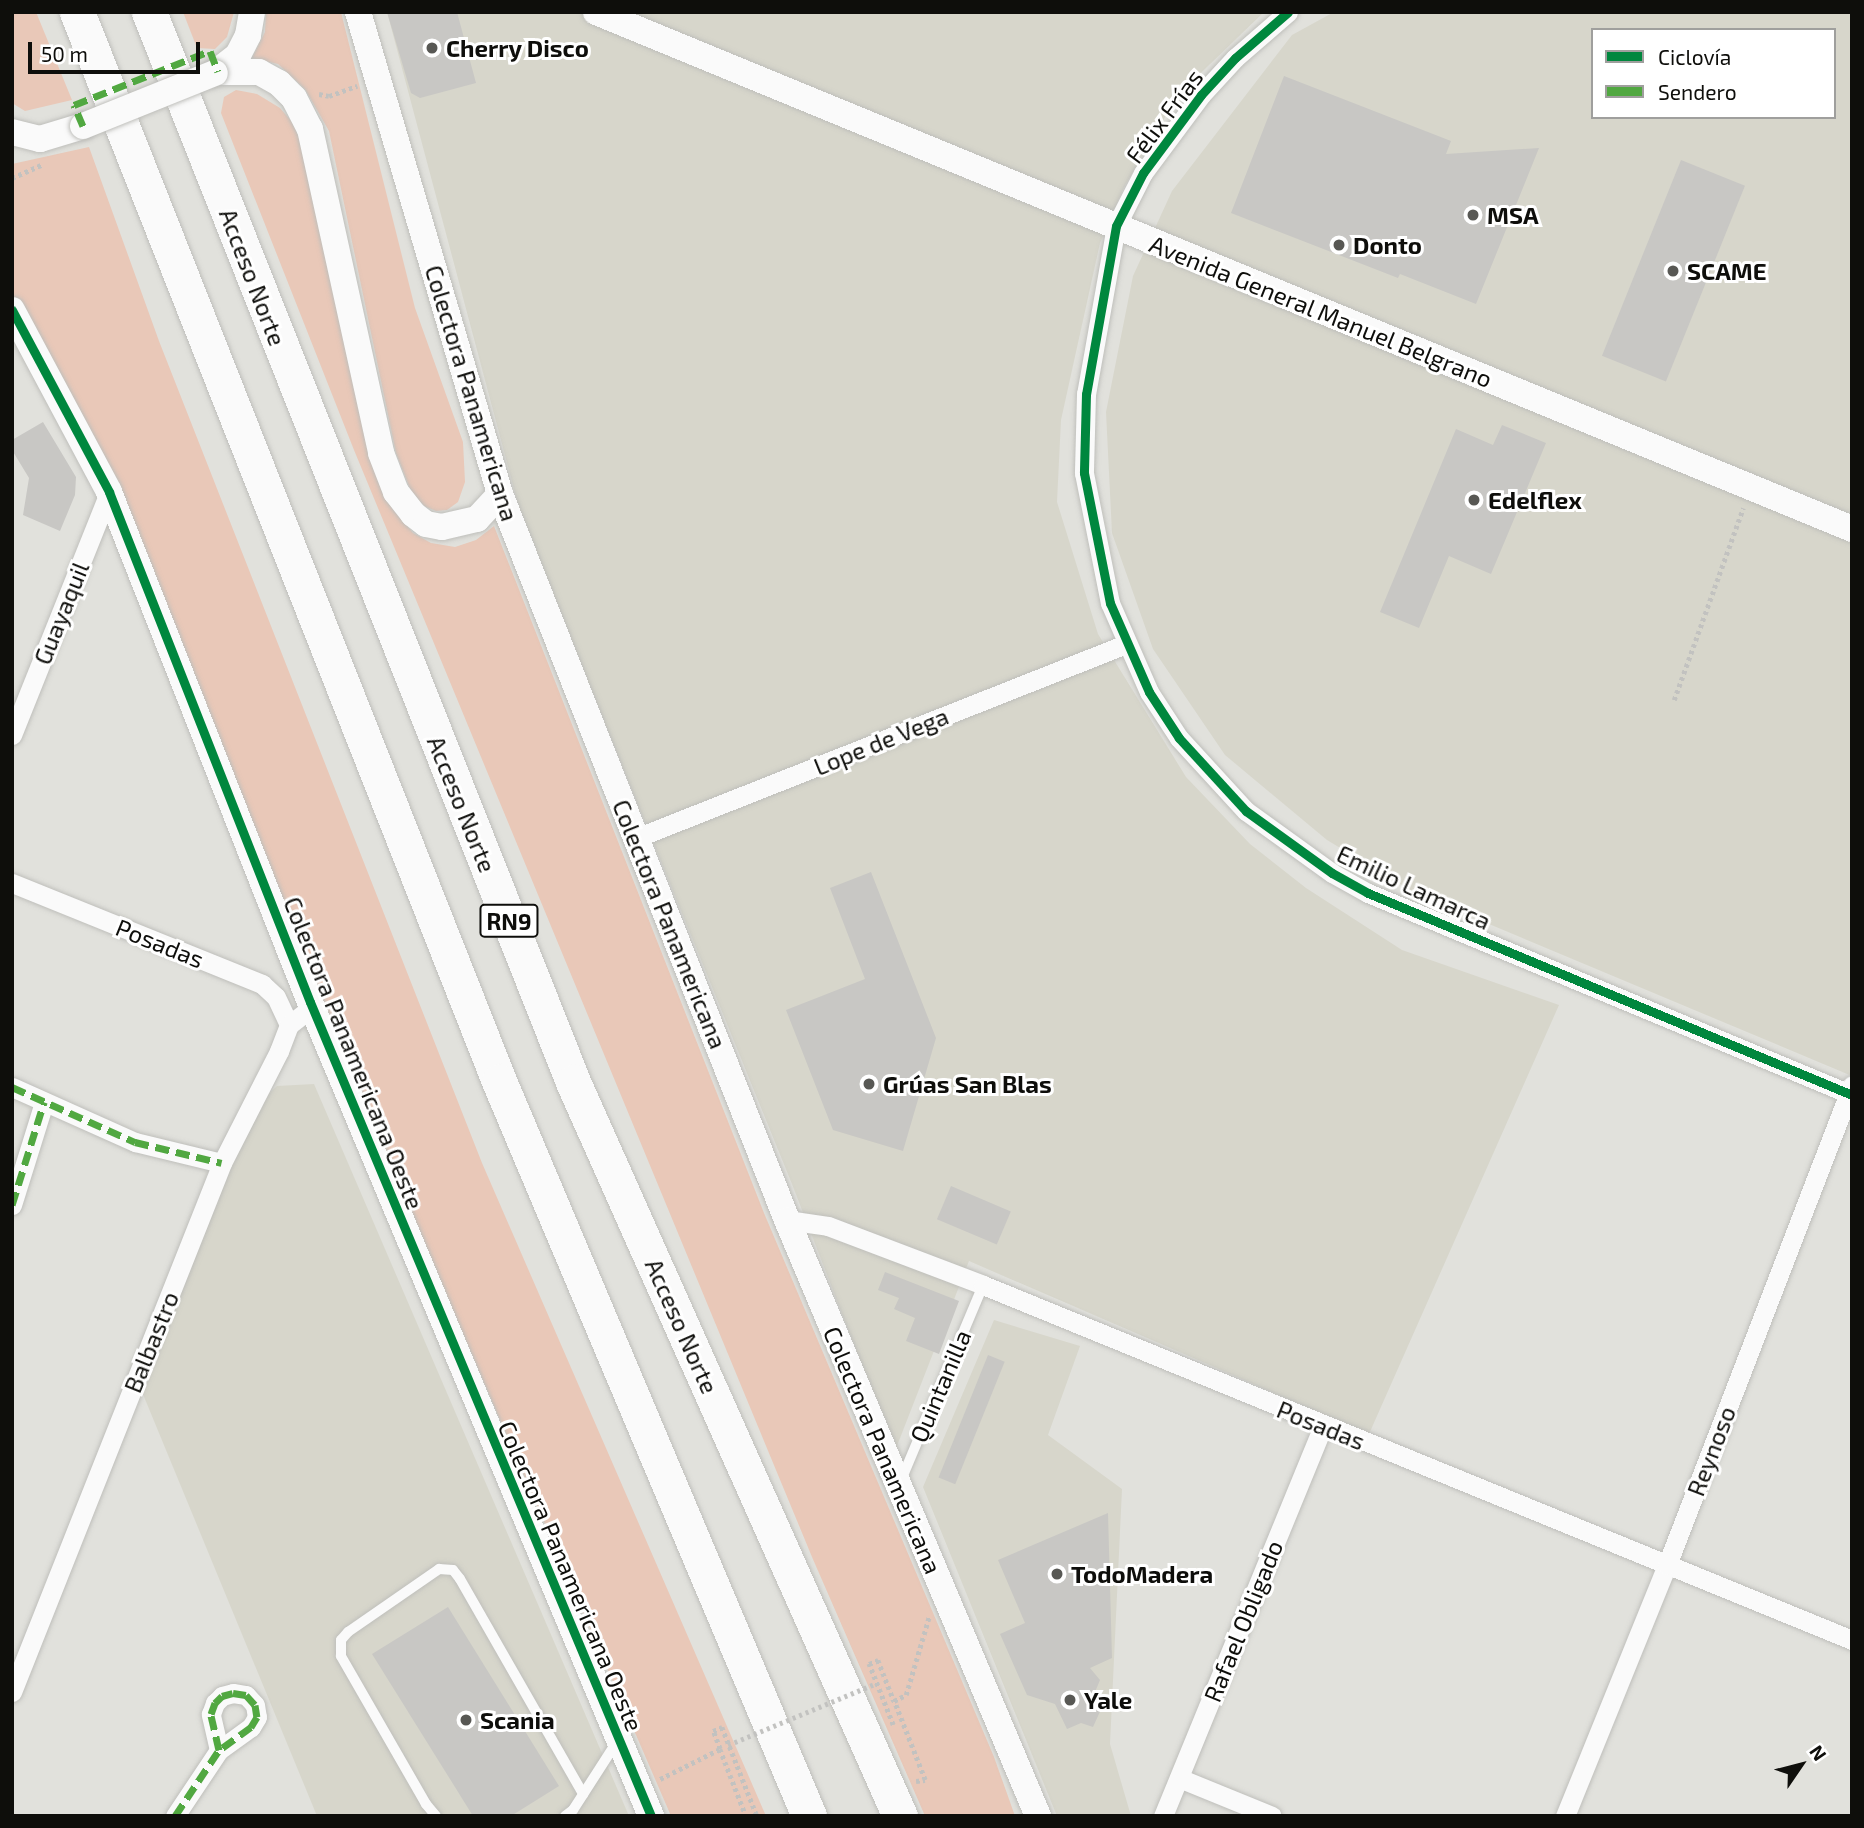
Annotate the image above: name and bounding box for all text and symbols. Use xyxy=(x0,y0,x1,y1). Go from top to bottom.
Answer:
scale bar xyxy=(32,28,203,72)
legend xyxy=(1591,28,1836,119)
place label: Cherry Disco xyxy=(446,34,589,62)
marker: Cherry Disco xyxy=(424,40,440,56)
text: 50 m xyxy=(41,41,88,66)
text: Ciclovía xyxy=(1658,44,1731,69)
street label: Félix Frías xyxy=(1119,63,1209,169)
text: Sendero xyxy=(1658,79,1737,104)
place label: MSA xyxy=(1487,201,1539,229)
street label: Acceso Norte xyxy=(214,204,292,350)
marker: MSA xyxy=(1465,207,1481,223)
street label: Avenida General Manuel Belgrano xyxy=(1145,229,1497,393)
place label: Donto xyxy=(1353,231,1422,259)
marker: Donto xyxy=(1331,237,1347,253)
place label: SCAME xyxy=(1687,257,1767,285)
street label: Colectora Panamericana xyxy=(419,262,525,524)
marker: SCAME xyxy=(1665,263,1681,279)
place label: Edelflex xyxy=(1488,486,1582,514)
marker: Edelflex xyxy=(1466,492,1482,508)
street label: Guayaquil xyxy=(27,557,95,669)
street label: Lope de Vega xyxy=(809,701,953,781)
street label: Acceso Norte xyxy=(422,732,502,876)
street label: Colectora Panamericana xyxy=(607,795,733,1053)
street label: Emilio Lamarca xyxy=(1333,839,1495,935)
street label: Colectora Panamericana Oeste xyxy=(278,893,430,1213)
road number: RN9 xyxy=(479,902,539,940)
street label: Posadas xyxy=(112,912,208,974)
place label: Grúas San Blas xyxy=(883,1070,1052,1098)
marker: Grúas San Blas xyxy=(861,1076,877,1092)
street label: Acceso Norte xyxy=(640,1254,724,1398)
street label: Balbastro xyxy=(118,1287,184,1397)
street label: Colectora Panamericana xyxy=(818,1322,948,1578)
street label: Quintanilla xyxy=(903,1325,977,1447)
street label: Posadas xyxy=(1273,1394,1369,1456)
street label: Reynoso xyxy=(1681,1402,1741,1500)
street label: Colectora Panamericana Oeste xyxy=(492,1416,650,1736)
street label: Rafael Obligado xyxy=(1197,1536,1289,1706)
place label: TodoMadera xyxy=(1071,1560,1213,1588)
marker: TodoMadera xyxy=(1049,1566,1065,1582)
place label: Yale xyxy=(1084,1686,1132,1714)
marker: Yale xyxy=(1062,1692,1078,1708)
place label: Scania xyxy=(480,1706,555,1734)
marker: Scania xyxy=(458,1712,474,1728)
north arrow xyxy=(1766,1730,1836,1800)
text: N xyxy=(1805,1740,1832,1765)

